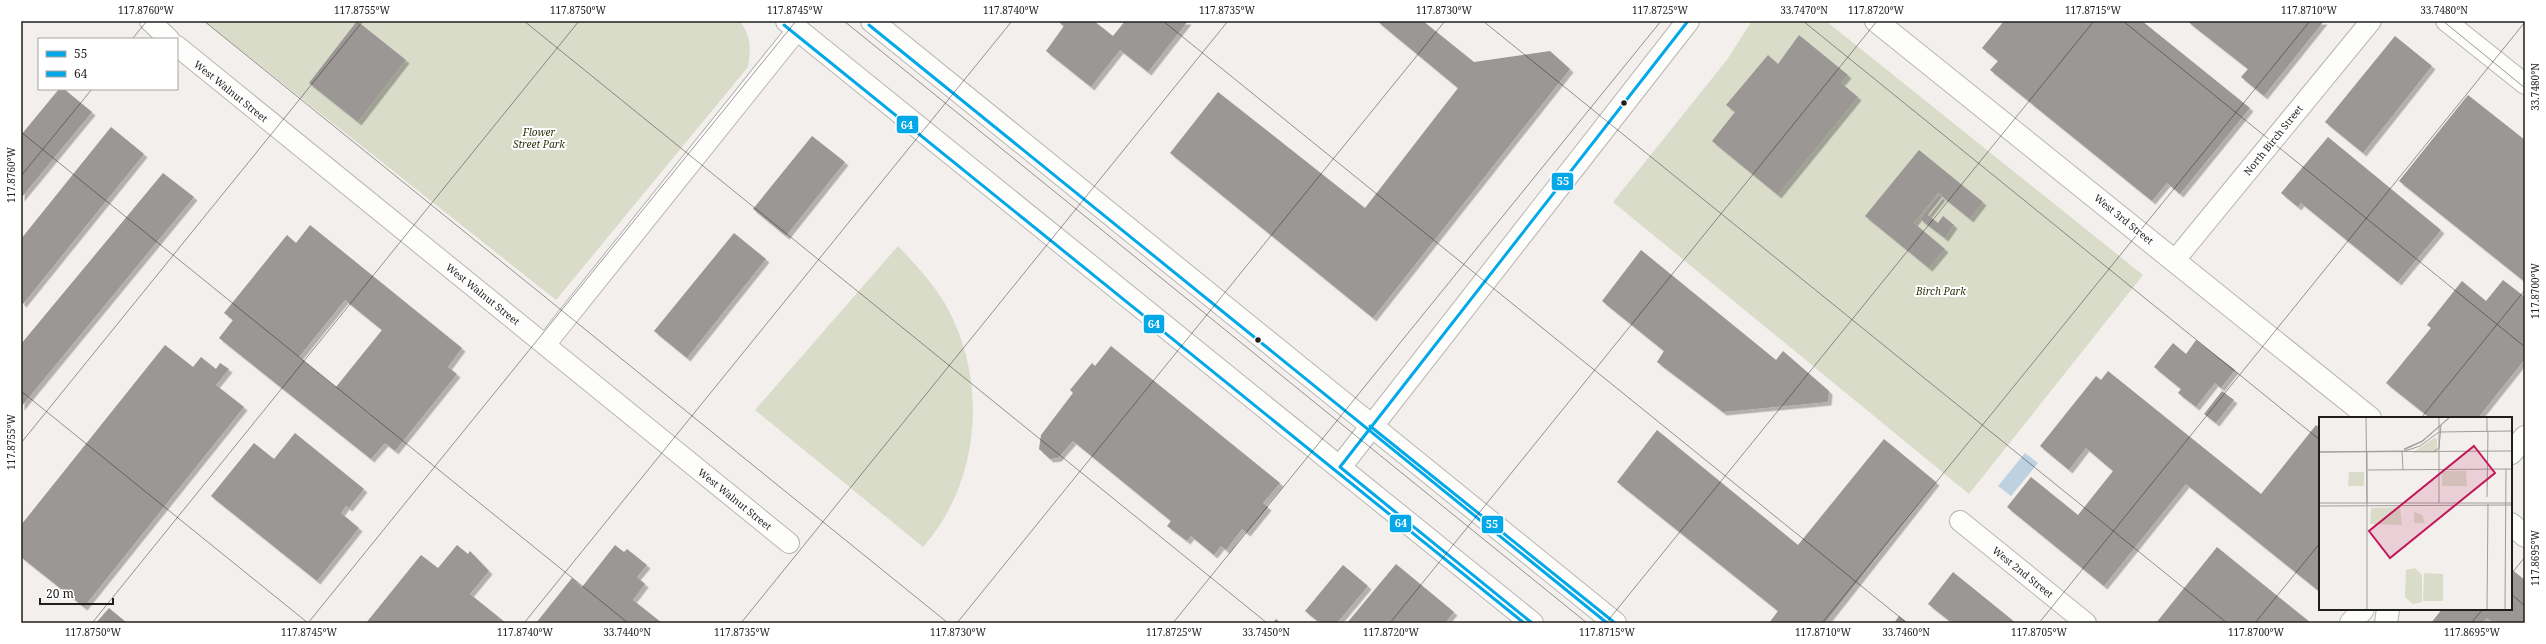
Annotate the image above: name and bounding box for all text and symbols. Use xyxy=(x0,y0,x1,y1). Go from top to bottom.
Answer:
text: 117.8760°W xyxy=(118,3,175,17)
text: 117.8755°W xyxy=(334,3,391,17)
text: 117.8750°W xyxy=(550,3,607,17)
text: 117.8745°W xyxy=(767,3,824,17)
text: 117.8740°W xyxy=(983,3,1040,17)
text: 117.8735°W xyxy=(1199,3,1256,17)
text: 117.8730°W xyxy=(1416,3,1473,17)
text: 117.8725°W xyxy=(1632,3,1689,17)
text: 33.7470°N xyxy=(1780,3,1828,17)
text: 117.8720°W xyxy=(1848,3,1905,17)
text: 117.8715°W xyxy=(2065,3,2122,17)
text: 117.8710°W xyxy=(2281,3,2338,17)
text: 33.7480°N xyxy=(2420,3,2468,17)
legend xyxy=(38,38,178,90)
text: 55 xyxy=(74,45,87,62)
street label: West Walnut Street xyxy=(191,57,271,125)
text: 33.7480°N xyxy=(2528,63,2542,111)
text: 64 xyxy=(74,65,88,82)
unlabelled marker xyxy=(1619,98,1629,108)
street label: North Birch Street xyxy=(2240,102,2306,178)
line badge: 64 xyxy=(896,115,919,134)
text: 64 xyxy=(901,117,913,132)
park label: Flower Street Park xyxy=(513,125,565,151)
text: 117.8760°W xyxy=(4,146,18,203)
line badge: 55 xyxy=(1551,172,1574,191)
text: 55 xyxy=(1557,173,1569,188)
street label: West 3rd Street xyxy=(2091,191,2157,248)
street label: West Walnut Street xyxy=(443,260,523,328)
text: 117.8700°W xyxy=(2528,262,2542,319)
park label: Birch Park xyxy=(1915,284,1966,298)
line badge: 64 xyxy=(1143,314,1165,334)
text: 64 xyxy=(1148,316,1160,331)
unlabelled marker xyxy=(1253,335,1263,345)
text: 117.8755°W xyxy=(4,413,18,470)
inset map xyxy=(2319,417,2512,610)
street label: West Walnut Street xyxy=(695,465,775,533)
line badge: 64 xyxy=(1389,514,1412,533)
text: 64 xyxy=(1395,515,1407,530)
line badge: 55 xyxy=(1481,515,1504,534)
text: 55 xyxy=(1486,516,1498,531)
text: 117.8695°W xyxy=(2528,529,2542,586)
street label: West 2nd Street xyxy=(1990,543,2057,601)
scale bar xyxy=(40,580,113,606)
text: 20 m xyxy=(46,585,74,602)
text: 117.8750°W xyxy=(65,625,122,639)
text: 117.8745°W xyxy=(281,625,338,639)
text: 117.8740°W xyxy=(497,625,554,639)
text: 33.7440°N xyxy=(603,625,651,639)
text: 117.8735°W xyxy=(714,625,771,639)
text: 117.8730°W xyxy=(930,625,987,639)
text: 117.8725°W xyxy=(1146,625,1203,639)
text: 33.7450°N xyxy=(1242,625,1290,639)
text: 117.8720°W xyxy=(1363,625,1420,639)
text: 117.8715°W xyxy=(1579,625,1636,639)
text: 117.8710°W xyxy=(1795,625,1852,639)
text: 33.7460°N xyxy=(1882,625,1930,639)
text: 117.8705°W xyxy=(2011,625,2068,639)
text: 117.8700°W xyxy=(2228,625,2285,639)
text: 117.8695°W xyxy=(2444,625,2501,639)

